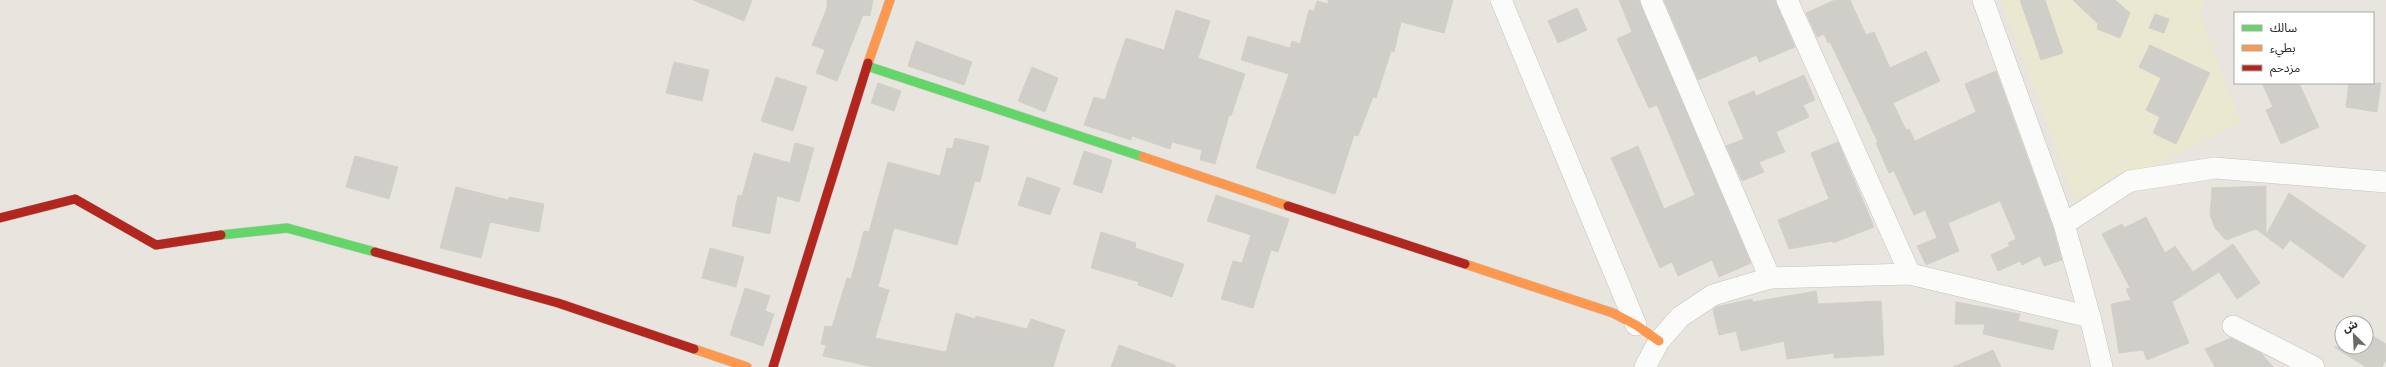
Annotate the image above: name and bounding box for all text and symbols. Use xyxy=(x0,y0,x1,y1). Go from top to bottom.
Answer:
legend xyxy=(2234,12,2374,84)
text: سالك xyxy=(2270,20,2297,35)
text: بطيء xyxy=(2270,40,2296,58)
text: مزدحم xyxy=(2270,60,2300,77)
north arrow xyxy=(2334,315,2374,355)
text: ش xyxy=(2340,316,2360,335)

